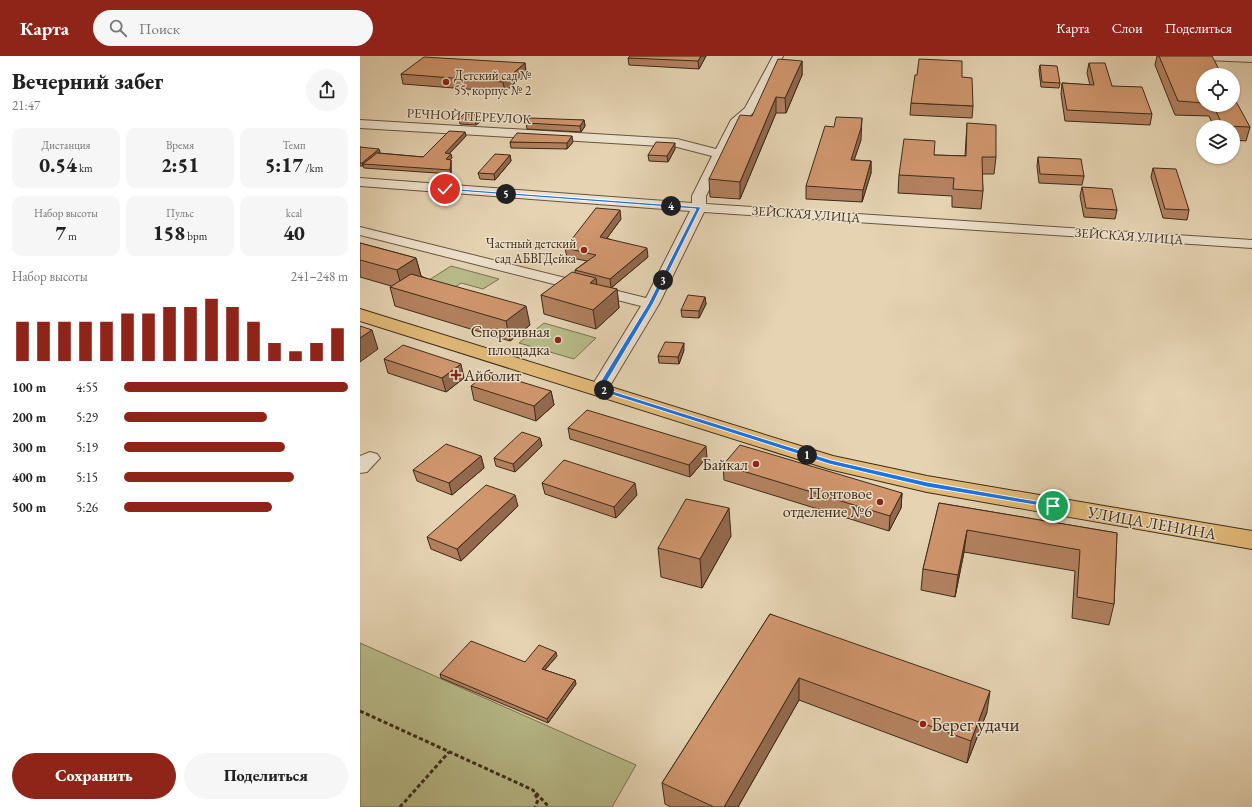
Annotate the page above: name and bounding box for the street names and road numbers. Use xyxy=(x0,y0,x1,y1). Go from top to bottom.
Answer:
street label: РЕЧНОЙ ПЕРЕУЛОК xyxy=(406,104,532,128)
street label: ЗЕЙСКАЯ УЛИЦА xyxy=(751,202,862,226)
street label: ЗЕЙСКАЯ УЛИЦА xyxy=(1074,224,1185,248)
street label: УЛИЦА ЛЕНИНА xyxy=(1085,501,1219,545)

